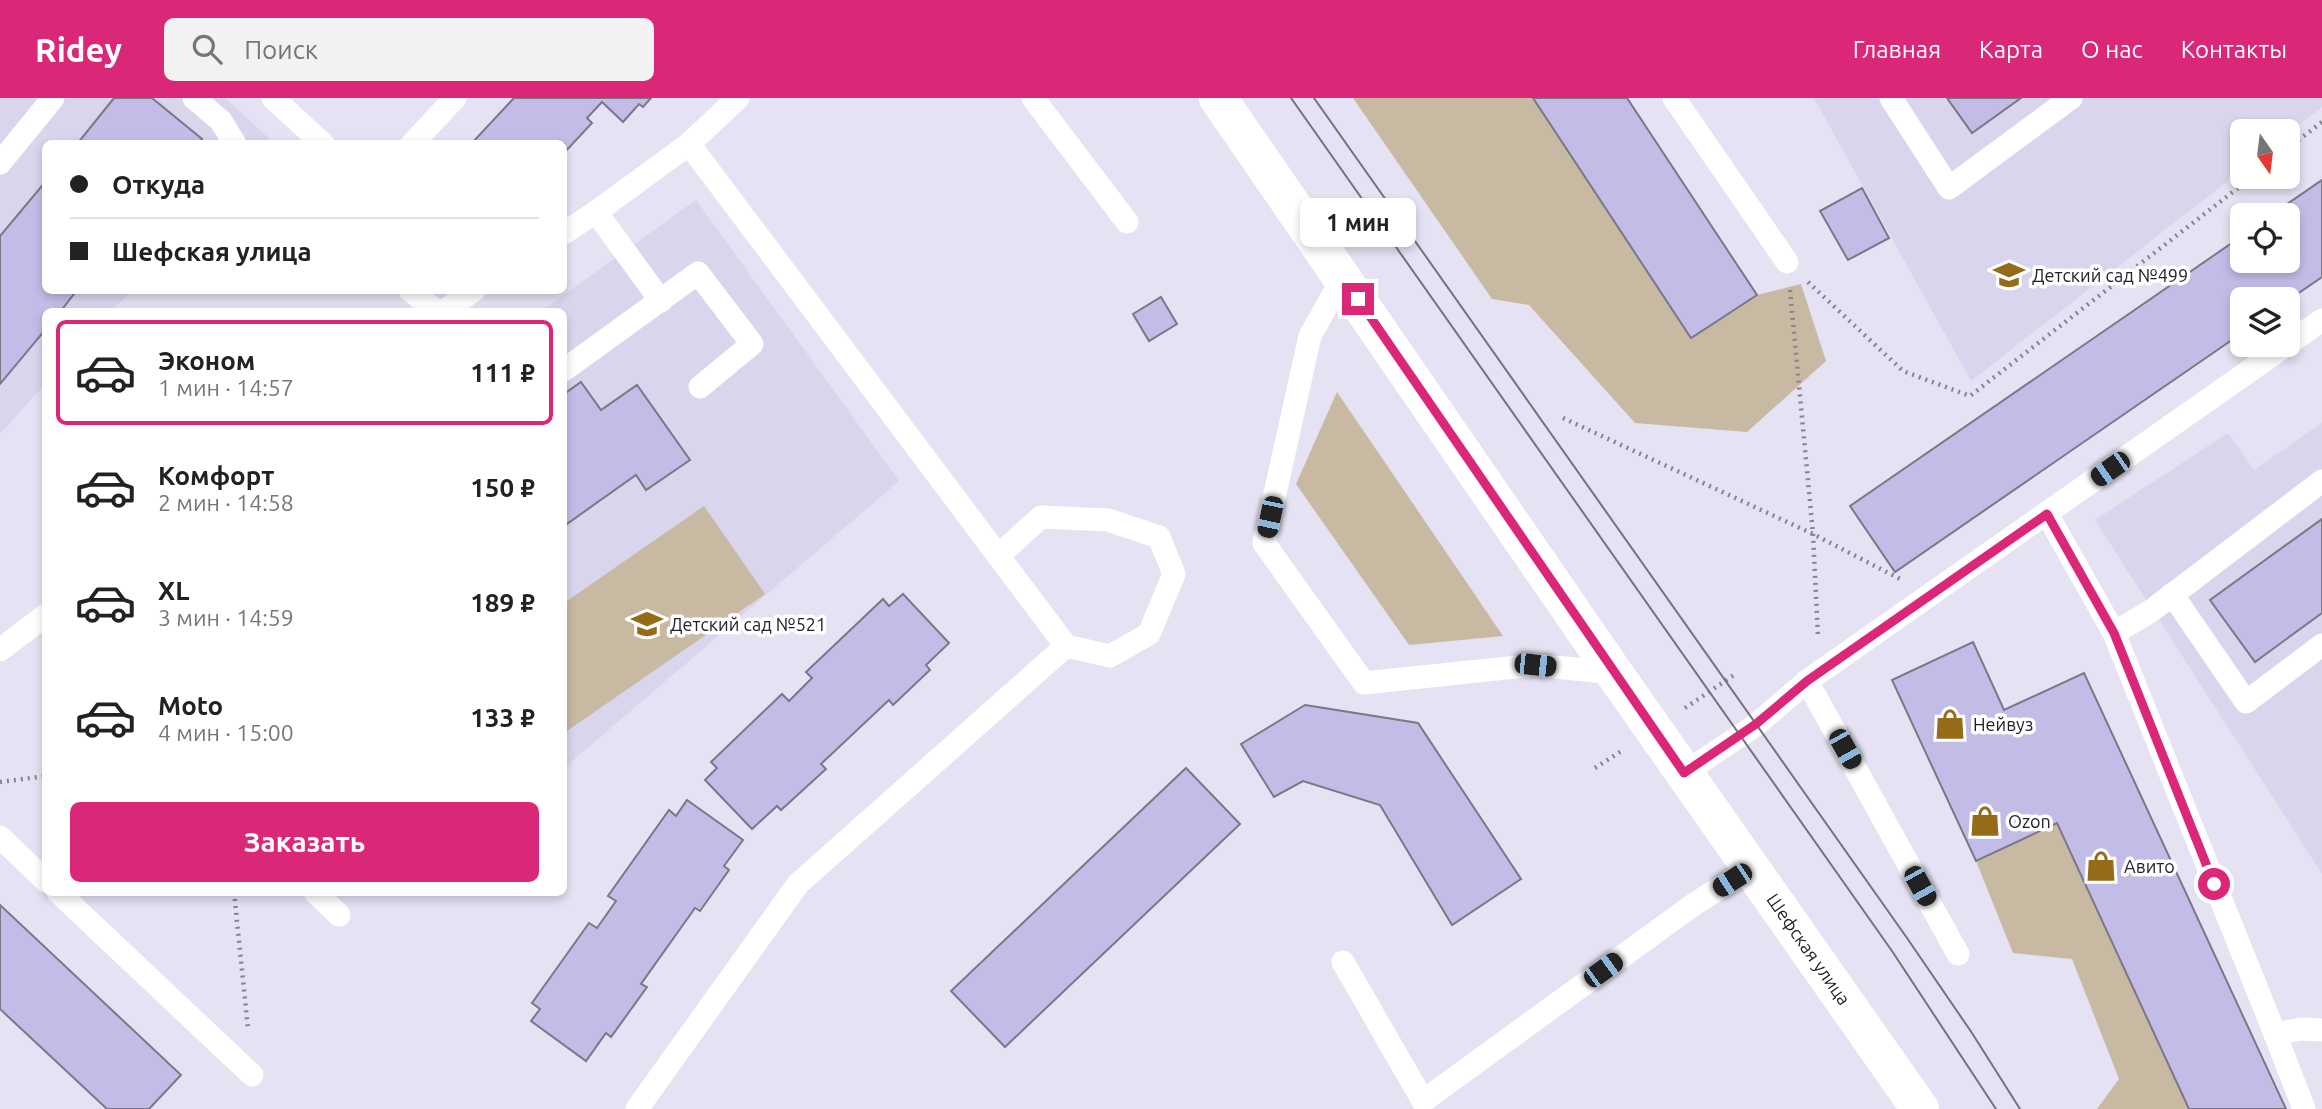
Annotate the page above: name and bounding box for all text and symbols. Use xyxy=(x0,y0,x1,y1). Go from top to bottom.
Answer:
search box xyxy=(164,18,654,81)
icon: search xyxy=(188,30,226,68)
text: Ridey xyxy=(35,31,122,68)
text: Поиск xyxy=(244,35,318,64)
text: Главная xyxy=(1853,36,1941,63)
text: Карта xyxy=(1979,36,2043,63)
text: О нас xyxy=(2081,36,2143,63)
text: Контакты xyxy=(2181,36,2287,63)
north arrow xyxy=(2230,119,2300,189)
map controls xyxy=(2230,119,2300,357)
text: Откуда xyxy=(112,170,205,199)
callout: 1 мин xyxy=(1300,198,1416,246)
button: locate xyxy=(2230,203,2300,273)
text: 1 мин xyxy=(1326,210,1390,235)
text: Шефская улица xyxy=(112,237,312,266)
school or university icon: Детский сад №499 xyxy=(1992,258,2026,292)
place label: Детский сад №499 xyxy=(2032,265,2188,285)
route end xyxy=(1342,283,1374,315)
button: layers xyxy=(2230,287,2300,357)
icon: car xyxy=(74,341,137,404)
text: Эконом xyxy=(158,346,255,375)
text: 111 ₽ xyxy=(470,358,535,387)
text: 1 мин · 14:57 xyxy=(158,375,294,400)
car xyxy=(2087,448,2134,490)
icon: car xyxy=(74,456,137,519)
text: Комфорт xyxy=(158,461,274,490)
text: 150 ₽ xyxy=(470,473,535,502)
text: 2 мин · 14:58 xyxy=(158,490,294,515)
car xyxy=(1256,494,1285,540)
icon: car xyxy=(74,571,137,634)
text: XL xyxy=(158,576,189,605)
text: 189 ₽ xyxy=(470,588,535,617)
text: 3 мин · 14:59 xyxy=(158,605,294,630)
school or university icon: Детский сад №521 xyxy=(630,607,664,641)
place label: Детский сад №521 xyxy=(670,614,826,634)
car xyxy=(1514,652,1557,678)
icon: car xyxy=(74,686,137,749)
text: Moto xyxy=(158,691,223,720)
text: 133 ₽ xyxy=(470,703,535,732)
shop icon: Нейвуз xyxy=(1933,707,1967,741)
place label: Нейвуз xyxy=(1973,714,2033,734)
text: 4 мин · 15:00 xyxy=(158,720,294,745)
car xyxy=(1826,726,1865,772)
button: Заказать xyxy=(70,802,539,882)
shop icon: Ozon xyxy=(1968,804,2002,838)
place label: Ozon xyxy=(2008,811,2051,831)
shop icon: Авито xyxy=(2084,849,2118,883)
place label: Авито xyxy=(2124,856,2175,876)
car xyxy=(1709,860,1756,900)
car xyxy=(1901,863,1940,909)
route start xyxy=(2198,868,2230,900)
street label: Шефская улица xyxy=(1763,890,1855,1008)
car xyxy=(1580,949,1627,991)

